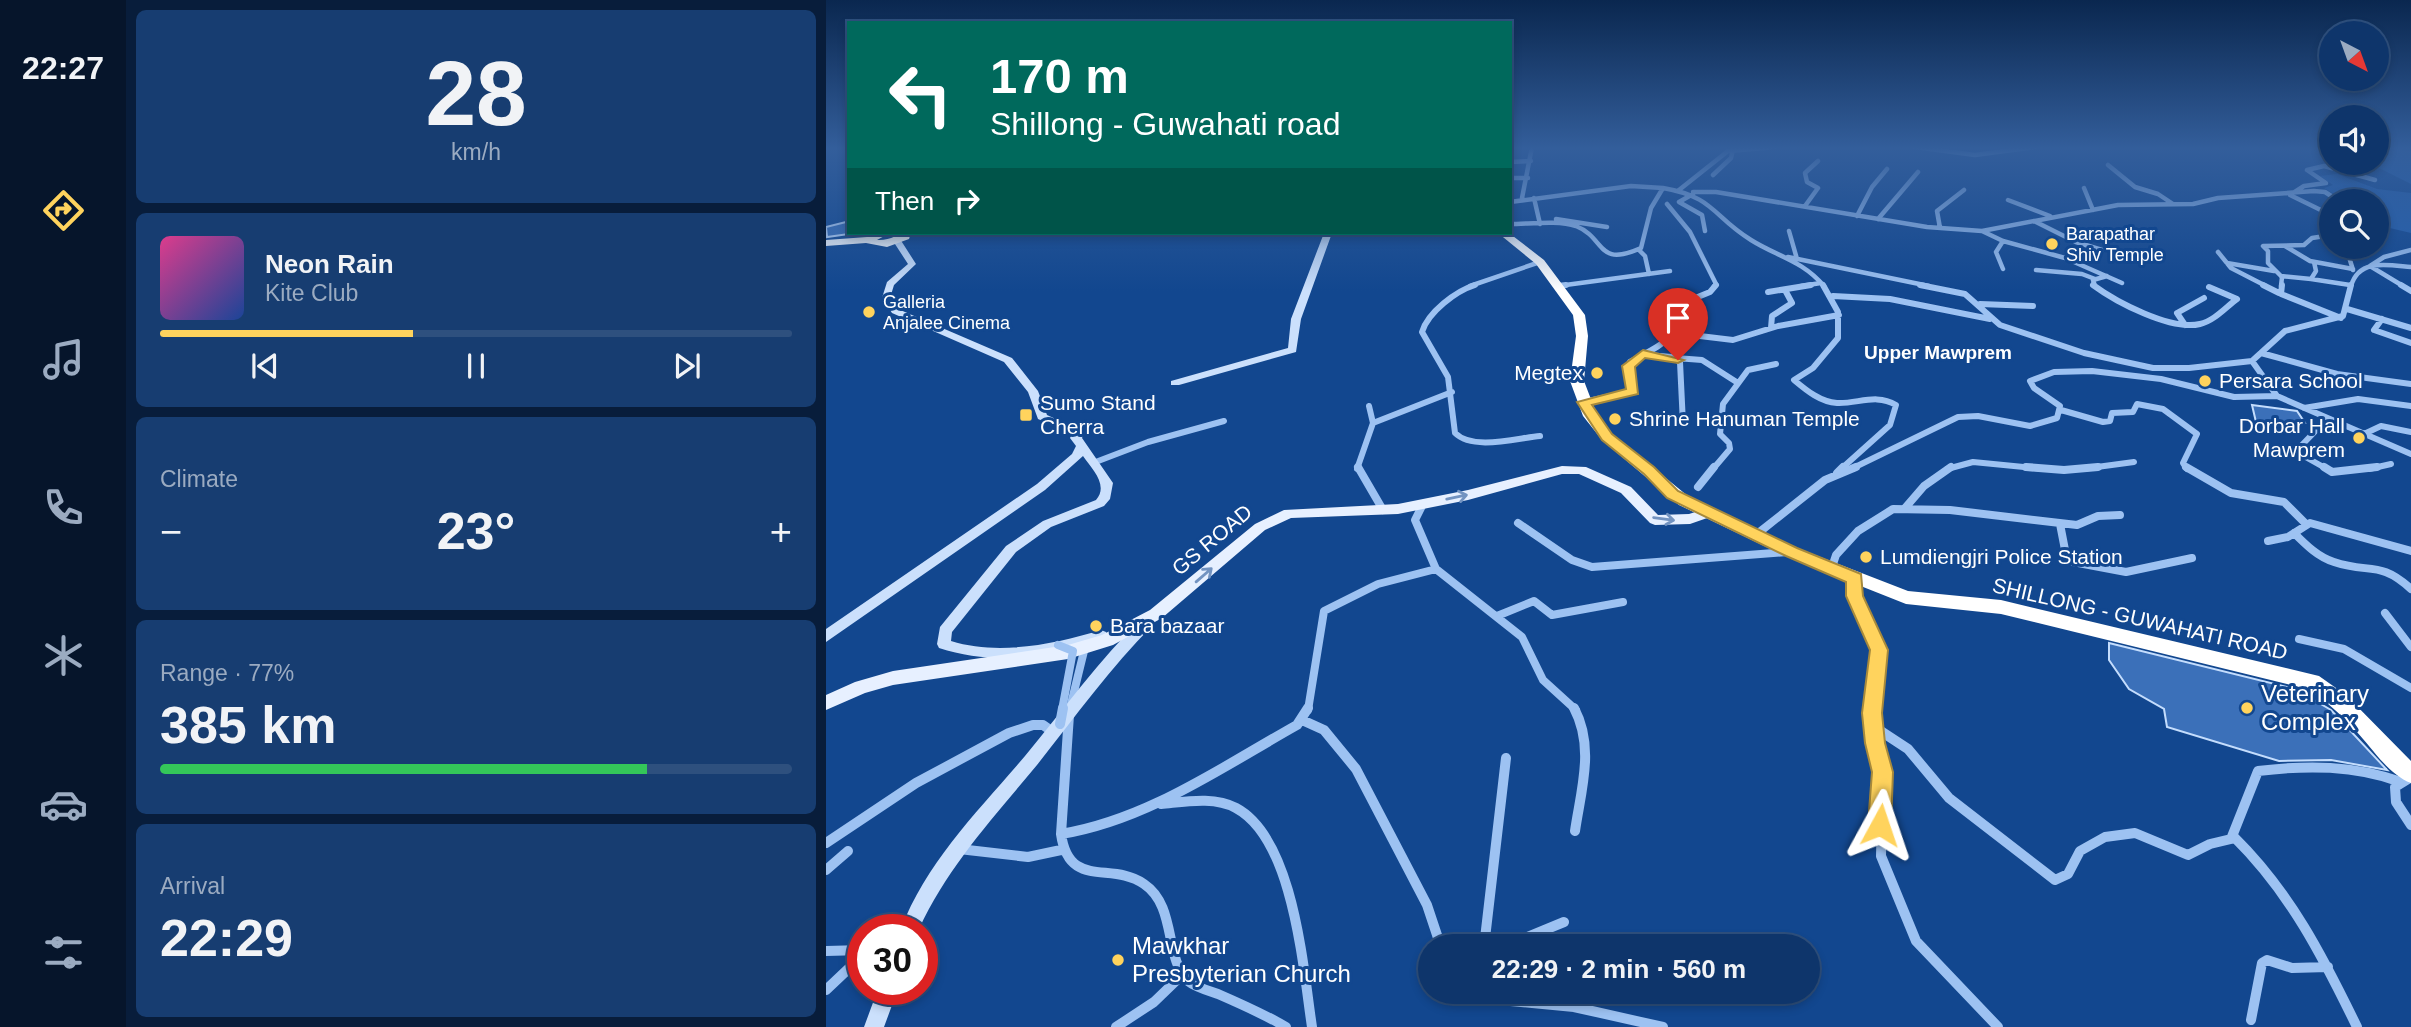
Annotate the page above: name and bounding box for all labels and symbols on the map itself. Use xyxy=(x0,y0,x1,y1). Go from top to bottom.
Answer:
north arrow xyxy=(2319,21,2389,91)
place label: Barapathar Shiv Temple xyxy=(2066,224,2164,265)
marker: Barapathar Shiv Temple xyxy=(2044,236,2060,252)
pin xyxy=(1648,288,1708,360)
place label: Galleria Anjalee Cinema xyxy=(883,292,1011,333)
marker: Galleria Anjalee Cinema xyxy=(861,304,877,320)
district label: Upper Mawprem xyxy=(1864,342,2012,363)
place label: Megtex xyxy=(1514,361,1583,384)
marker: Megtex xyxy=(1589,365,1605,381)
place label: Persara School xyxy=(2219,369,2363,392)
marker: Persara School xyxy=(2197,373,2213,389)
place label: Sumo Stand Cherra xyxy=(1040,391,1156,438)
marker: Sumo Stand Cherra xyxy=(1018,407,1034,423)
place label: Shrine Hanuman Temple xyxy=(1629,407,1860,430)
marker: Shrine Hanuman Temple xyxy=(1607,411,1623,427)
place label: Dorbar Hall Mawprem xyxy=(2239,414,2345,461)
marker: Dorbar Hall Mawprem xyxy=(2351,430,2367,446)
one-way arrow xyxy=(1446,490,1468,503)
street label: GS ROAD xyxy=(1167,500,1256,580)
one-way arrow xyxy=(1652,513,1675,526)
place label: Lumdiengjri Police Station xyxy=(1880,545,2123,568)
marker: Lumdiengjri Police Station xyxy=(1858,549,1874,565)
one-way arrow xyxy=(1195,567,1213,583)
street label: SHILLONG - GUWAHATI ROAD xyxy=(1990,573,2290,664)
place label: Bara bazaar xyxy=(1110,614,1224,637)
marker: Bara bazaar xyxy=(1088,618,1104,634)
place label: Veterinary Complex xyxy=(2261,680,2369,735)
marker: Veterinary Complex xyxy=(2239,700,2255,716)
position arrow xyxy=(1843,788,1917,862)
speed limit sign: 30 xyxy=(847,914,938,1005)
place label: Mawkhar Presbyterian Church xyxy=(1132,932,1351,987)
marker: Mawkhar Presbyterian Church xyxy=(1110,952,1126,968)

